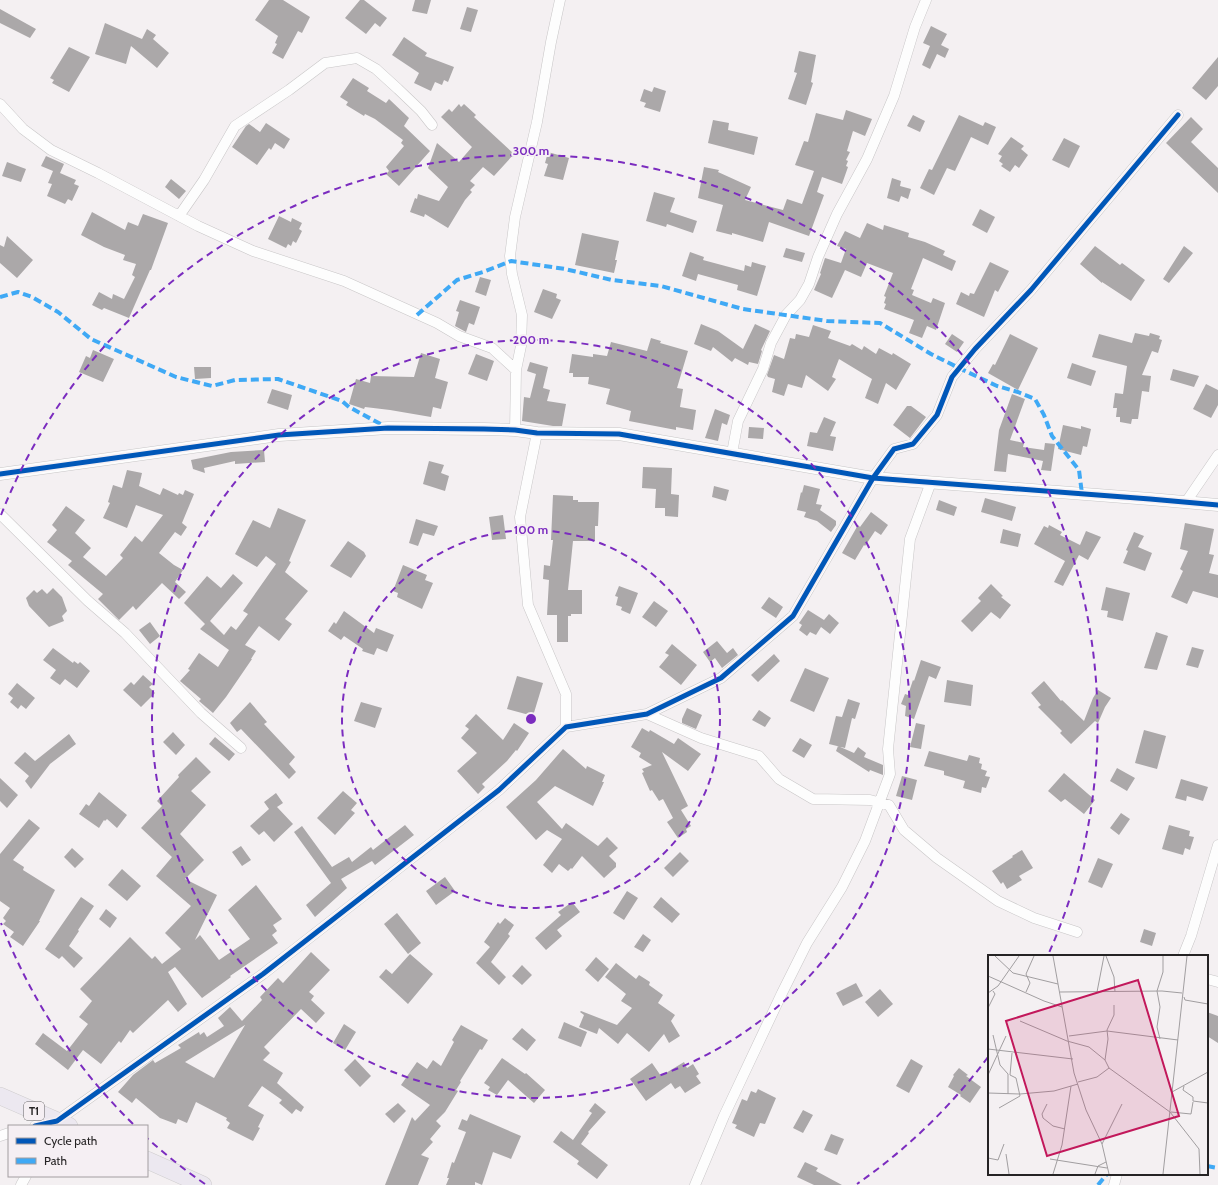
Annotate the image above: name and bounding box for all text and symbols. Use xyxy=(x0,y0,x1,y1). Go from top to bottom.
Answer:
text: 300 m xyxy=(513,143,549,158)
text: 200 m xyxy=(513,332,549,347)
text: 100 m xyxy=(514,522,548,537)
centre of rings xyxy=(524,712,538,726)
inset map xyxy=(988,955,1208,1175)
road number: T1 xyxy=(24,1102,44,1120)
legend xyxy=(8,1125,148,1177)
text: Cycle path xyxy=(44,1133,97,1148)
text: Path xyxy=(44,1153,67,1168)

